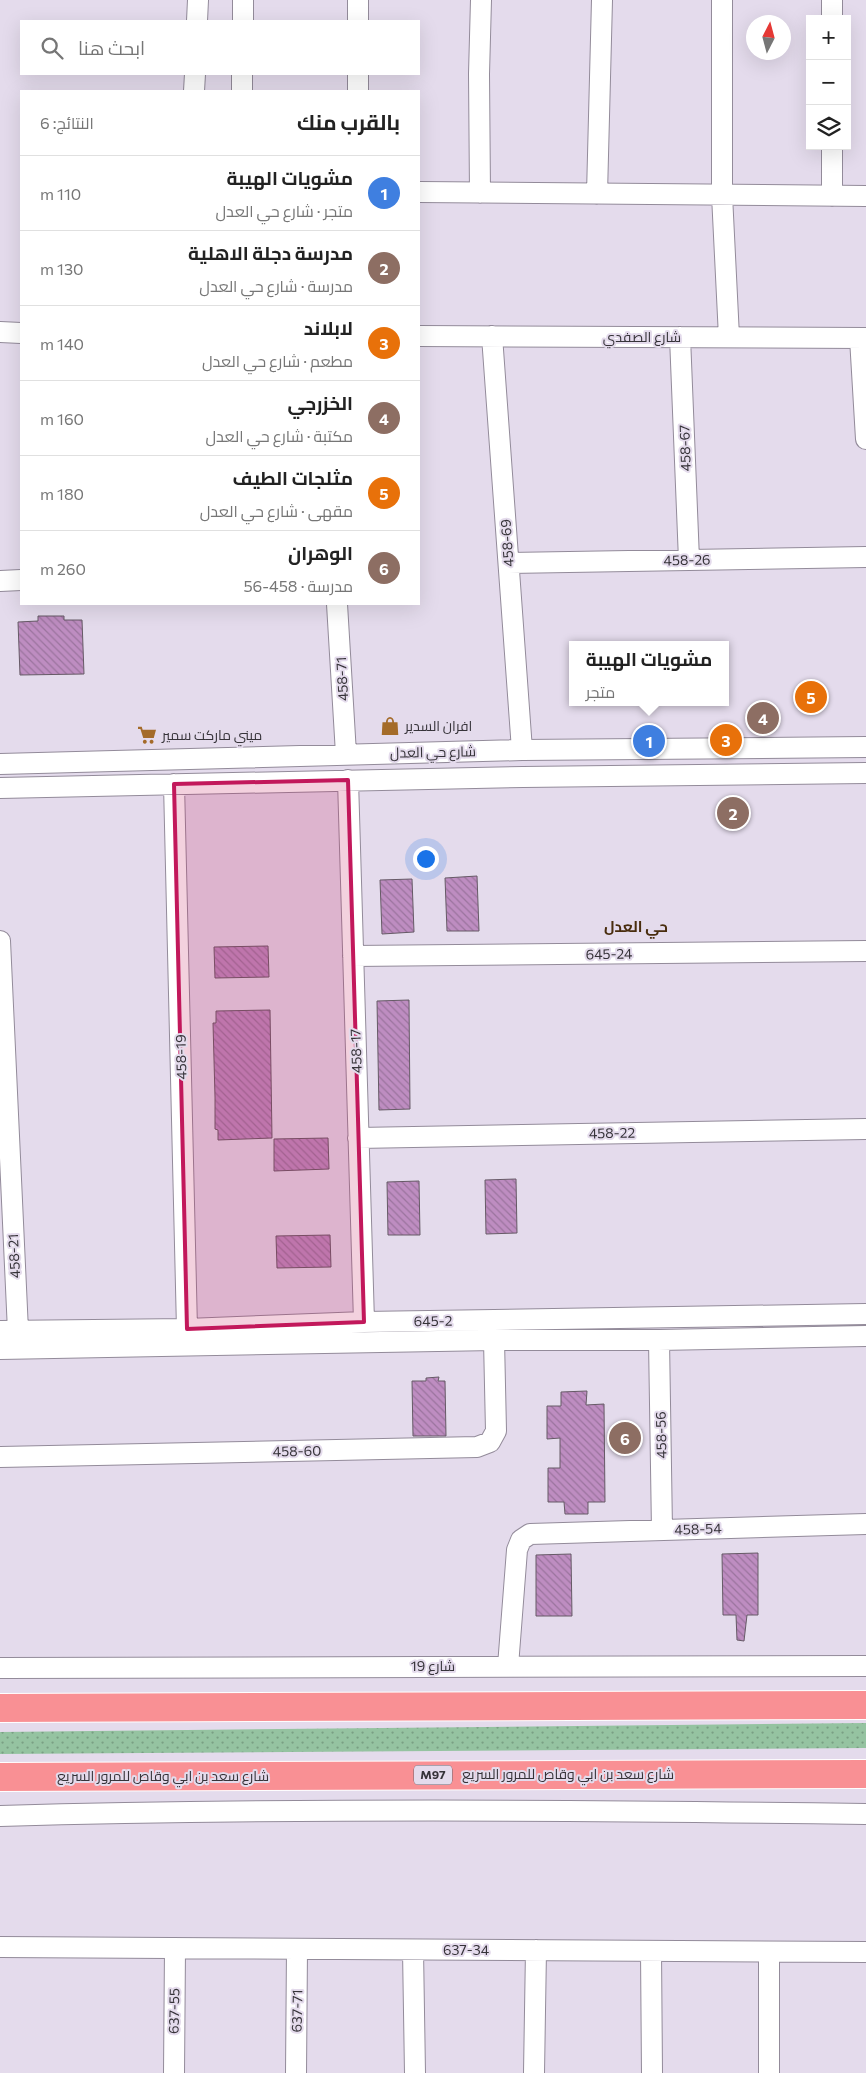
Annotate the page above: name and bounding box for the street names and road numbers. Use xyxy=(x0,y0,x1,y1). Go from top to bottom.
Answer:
street label: شارع الصفدي xyxy=(603,328,681,349)
street label: 458-67 xyxy=(675,424,694,472)
street label: 458-69 xyxy=(496,519,517,567)
street label: 458-26 xyxy=(663,551,711,568)
street label: 458-71 xyxy=(332,656,351,702)
street label: شارع حي العدل xyxy=(390,742,476,765)
street label: 645-24 xyxy=(585,945,633,962)
street label: 458-17 xyxy=(346,1029,365,1073)
street label: 458-19 xyxy=(172,1034,189,1080)
street label: 458-22 xyxy=(589,1124,636,1141)
street label: 458-21 xyxy=(4,1233,23,1279)
street label: 645-2 xyxy=(414,1312,453,1329)
street label: 458-56 xyxy=(652,1411,669,1459)
street label: 458-60 xyxy=(273,1442,321,1459)
street label: 458-54 xyxy=(674,1519,723,1538)
street label: شارع 19 xyxy=(411,1657,455,1675)
street label: شارع سعد بن ابي وقاص للمرور السريع xyxy=(462,1765,674,1786)
road number: M97 xyxy=(414,1766,452,1784)
street label: شارع سعد بن ابي وقاص للمرور السريع xyxy=(57,1767,269,1788)
street label: 637-34 xyxy=(443,1941,490,1958)
street label: 637-55 xyxy=(165,1988,182,2034)
street label: 637-71 xyxy=(288,1989,305,2033)

